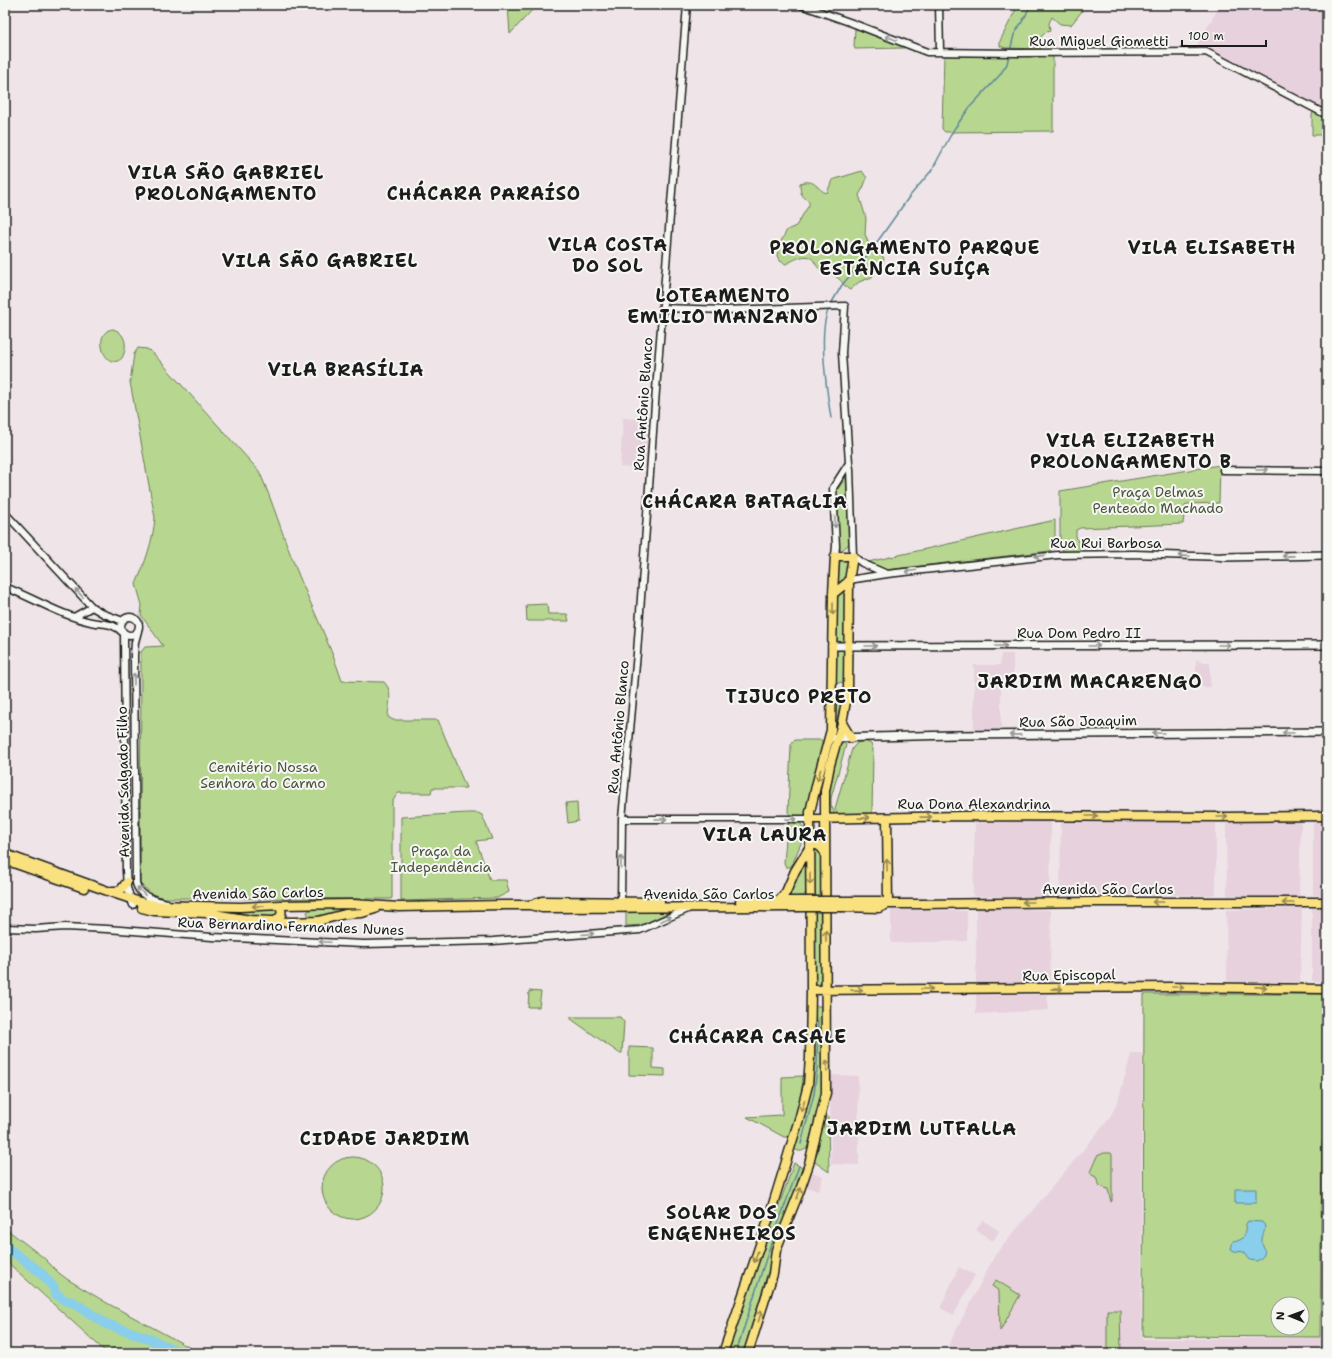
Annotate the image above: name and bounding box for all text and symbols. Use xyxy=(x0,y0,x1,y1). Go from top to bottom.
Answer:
scale bar xyxy=(1182,22,1266,48)
text: 100 m xyxy=(1188,28,1224,44)
street label: Rua Miguel Giometti xyxy=(1029,32,1169,50)
one-way arrow xyxy=(885,33,897,41)
district label: VILA SÃO GABRIEL PROLONGAMENTO xyxy=(128,161,324,206)
district label: CHÁCARA PARAÍSO xyxy=(387,180,581,206)
district label: VILA COSTA DO SOL xyxy=(548,233,668,278)
district label: PROLONGAMENTO PARQUE ESTÂNCIA SUÍÇA xyxy=(769,236,1041,281)
district label: VILA ELISABETH xyxy=(1128,236,1296,260)
district label: VILA SÃO GABRIEL xyxy=(222,249,418,273)
district label: LOTEAMENTO EMILIO MANZANO xyxy=(627,284,819,329)
street label: Rua Antônio Blanco xyxy=(629,337,657,471)
district label: VILA BRASÍLIA xyxy=(268,358,424,382)
district label: VILA ELIZABETH PROLONGAMENTO B xyxy=(1030,429,1232,474)
one-way arrow xyxy=(1255,466,1268,474)
park label: Praça Delmas Penteado Machado xyxy=(1093,483,1224,517)
district label: CHÁCARA BATAGLIA xyxy=(642,488,848,514)
one-way arrow xyxy=(831,515,838,528)
street label: Rua Rui Barbosa xyxy=(1050,534,1162,552)
one-way arrow xyxy=(1178,552,1191,560)
one-way arrow xyxy=(1282,552,1295,559)
one-way arrow xyxy=(1034,553,1047,560)
one-way arrow xyxy=(905,567,918,575)
one-way arrow xyxy=(74,588,84,598)
one-way arrow xyxy=(829,602,837,615)
street label: Rua Dom Pedro II xyxy=(1017,624,1141,642)
one-way arrow xyxy=(1217,641,1230,649)
one-way arrow xyxy=(864,642,877,650)
one-way arrow xyxy=(994,642,1007,650)
one-way arrow xyxy=(1087,642,1100,650)
street label: Rua Antônio Blanco xyxy=(603,659,633,795)
district label: JARDIM MACARENGO xyxy=(977,670,1203,694)
one-way arrow xyxy=(130,673,138,686)
district label: TIJUCO PRETO xyxy=(726,685,872,709)
street label: Avenida Salgado Filho xyxy=(113,706,133,858)
street label: Rua São Joaquim xyxy=(1019,711,1137,731)
one-way arrow xyxy=(1152,729,1165,737)
one-way arrow xyxy=(1282,729,1295,737)
one-way arrow xyxy=(1009,731,1022,739)
park label: Cemitério Nossa Senhora do Carmo xyxy=(200,758,326,792)
one-way arrow xyxy=(815,769,822,782)
street label: Rua Dona Alexandrina xyxy=(898,795,1051,813)
one-way arrow xyxy=(1085,812,1098,820)
one-way arrow xyxy=(1215,813,1228,821)
one-way arrow xyxy=(857,814,870,822)
one-way arrow xyxy=(919,814,932,821)
one-way arrow xyxy=(654,815,667,823)
one-way arrow xyxy=(784,815,797,823)
district label: VILA LAURA xyxy=(703,823,827,847)
park label: Praça da Independência xyxy=(391,842,492,876)
one-way arrow xyxy=(617,856,625,869)
one-way arrow xyxy=(883,859,891,872)
one-way arrow xyxy=(807,872,814,885)
street label: Avenida São Carlos xyxy=(1042,880,1174,898)
street label: Avenida São Carlos xyxy=(192,883,324,903)
street label: Avenida São Carlos xyxy=(643,885,775,903)
one-way arrow xyxy=(136,886,146,896)
one-way arrow xyxy=(1022,898,1035,906)
one-way arrow xyxy=(1152,898,1165,906)
one-way arrow xyxy=(1282,899,1295,907)
one-way arrow xyxy=(252,903,265,910)
street label: Rua Bernardino Fernandes Nunes xyxy=(177,913,405,939)
one-way arrow xyxy=(659,914,671,922)
one-way arrow xyxy=(581,930,594,937)
one-way arrow xyxy=(822,930,830,943)
one-way arrow xyxy=(319,938,332,945)
street label: Rua Episcopal xyxy=(1022,965,1117,985)
one-way arrow xyxy=(1171,983,1184,991)
one-way arrow xyxy=(1254,983,1267,991)
one-way arrow xyxy=(920,985,933,993)
one-way arrow xyxy=(1050,985,1063,993)
one-way arrow xyxy=(850,986,863,993)
district label: CHÁCARA CASALE xyxy=(669,1023,847,1049)
one-way arrow xyxy=(823,1060,831,1073)
one-way arrow xyxy=(798,1099,806,1112)
district label: JARDIM LUTFALLA xyxy=(827,1117,1017,1141)
district label: CIDADE JARDIM xyxy=(300,1127,470,1151)
one-way arrow xyxy=(796,1187,804,1199)
district label: SOLAR DOS ENGENHEIROS xyxy=(648,1201,796,1246)
one-way arrow xyxy=(752,1250,759,1263)
north arrow xyxy=(1270,1296,1310,1336)
one-way arrow xyxy=(757,1310,764,1323)
text: N xyxy=(1273,1311,1288,1320)

